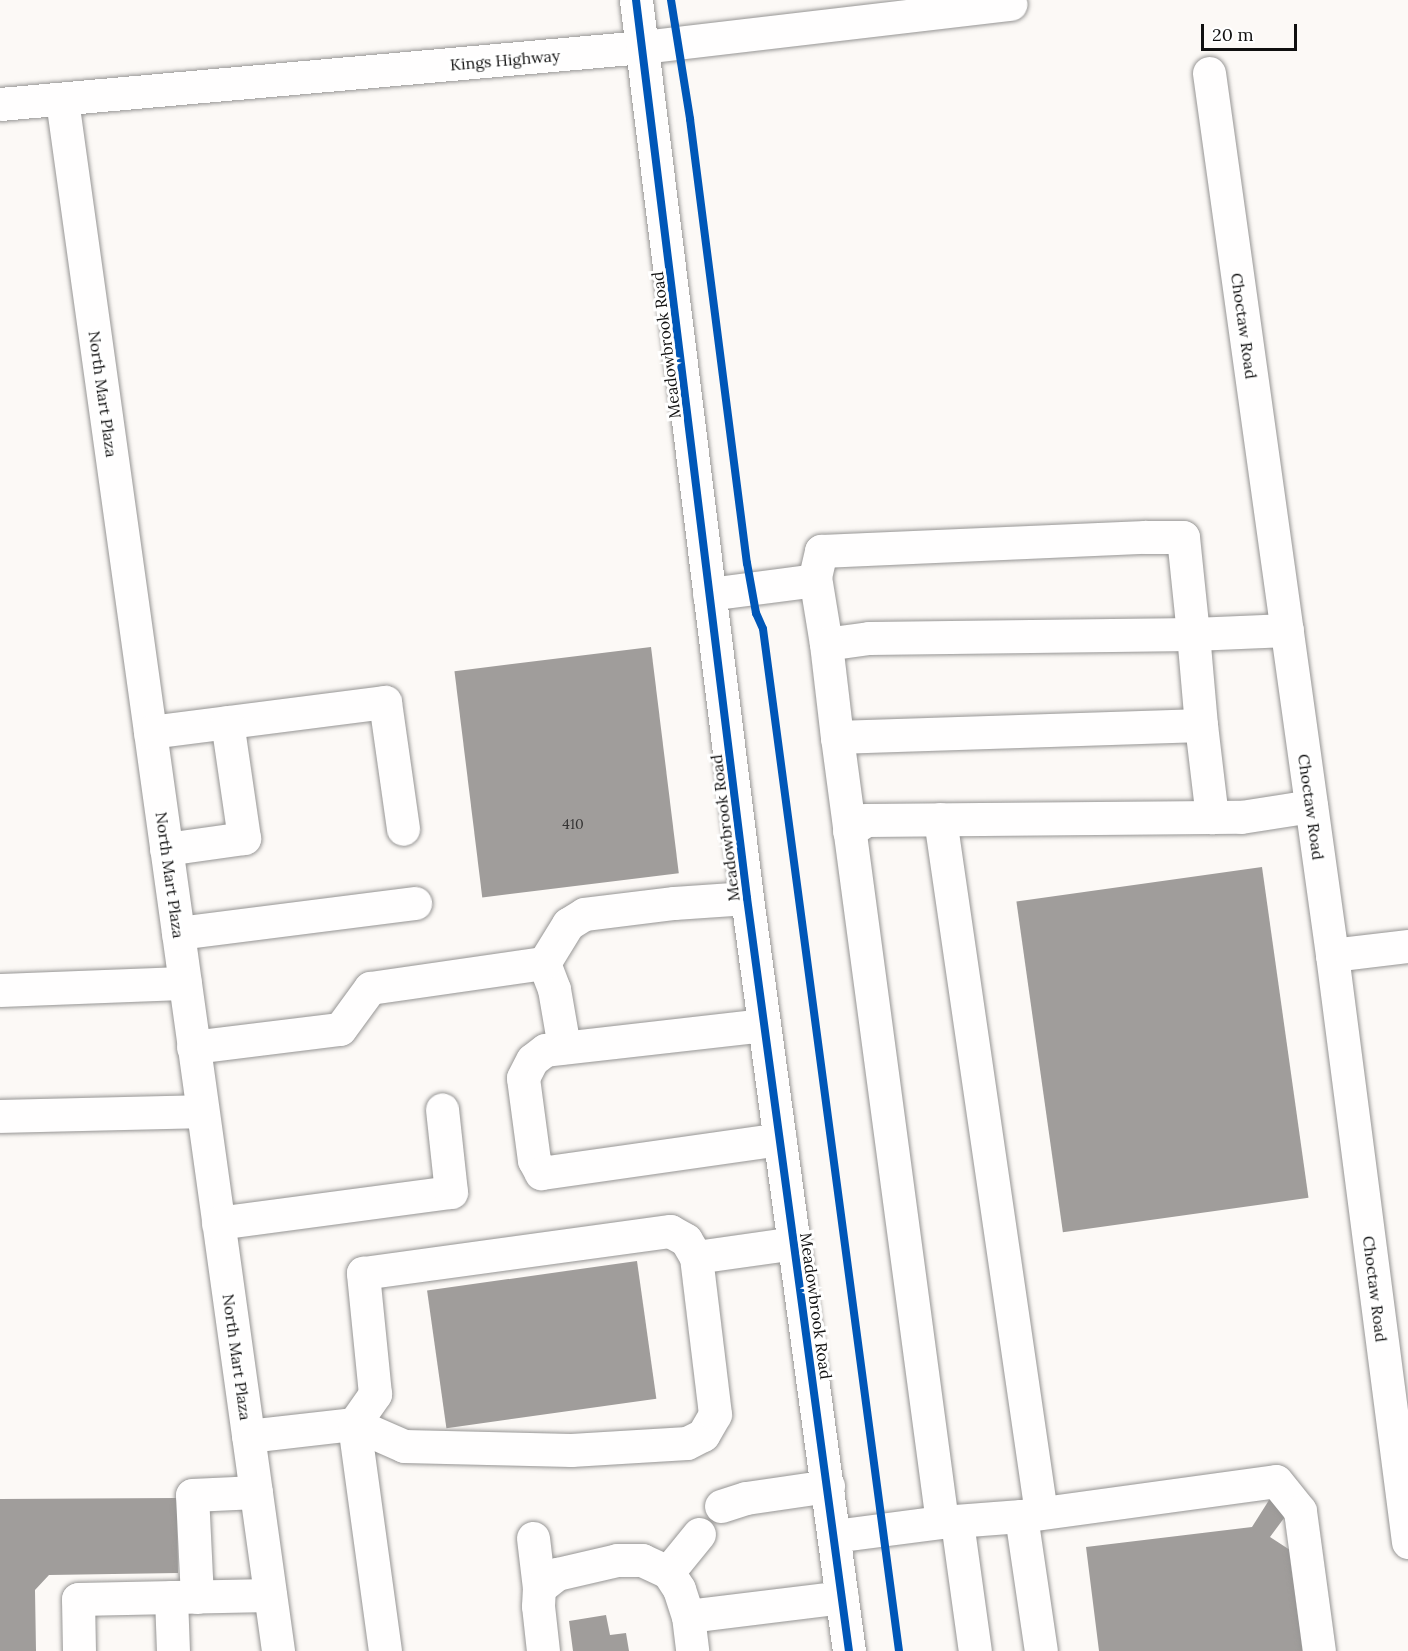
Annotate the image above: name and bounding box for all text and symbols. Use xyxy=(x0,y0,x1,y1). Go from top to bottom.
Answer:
scale bar xyxy=(1204,12,1300,50)
text: 20 m xyxy=(1212,23,1254,46)
street label: Kings Highway xyxy=(449,46,561,74)
street label: Meadowbrook Road xyxy=(647,270,685,420)
street label: Choctaw Road xyxy=(1227,272,1261,380)
street label: North Mart Plaza xyxy=(85,330,121,458)
street label: Meadowbrook Road xyxy=(706,753,744,903)
street label: Choctaw Road xyxy=(1294,753,1328,861)
street label: North Mart Plaza xyxy=(152,811,188,939)
house number: 410 xyxy=(562,816,584,832)
street label: Meadowbrook Road xyxy=(796,1231,836,1381)
street label: Choctaw Road xyxy=(1359,1235,1391,1343)
street label: North Mart Plaza xyxy=(219,1293,255,1421)

